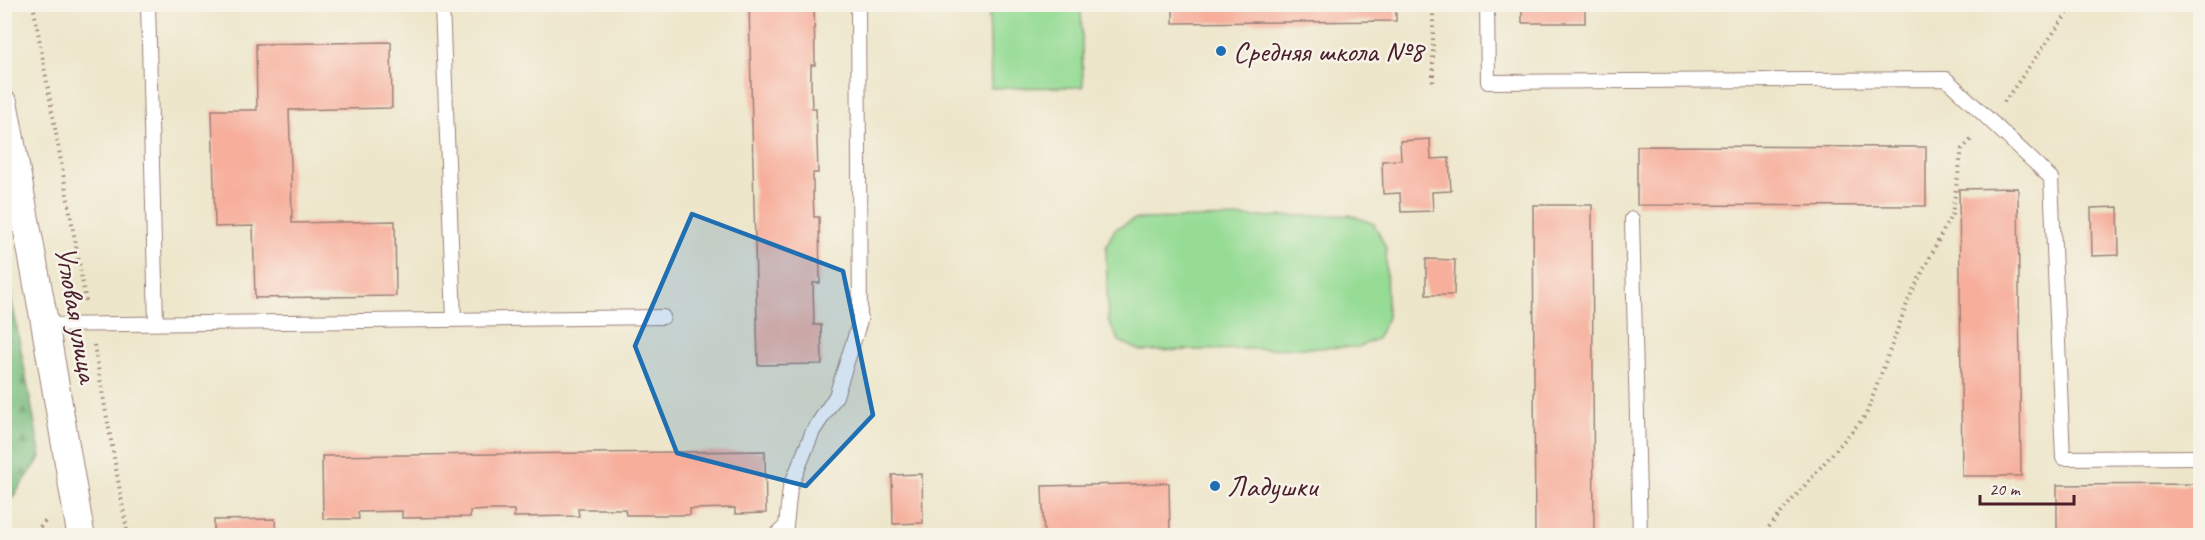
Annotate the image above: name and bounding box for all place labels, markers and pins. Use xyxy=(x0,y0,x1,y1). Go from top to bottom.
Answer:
place label: Средняя школа №8 xyxy=(1233,32,1426,70)
marker: Средняя школа №8 xyxy=(1214,44,1228,58)
place label: Ладушки xyxy=(1227,467,1319,505)
marker: Ладушки xyxy=(1208,479,1222,493)

